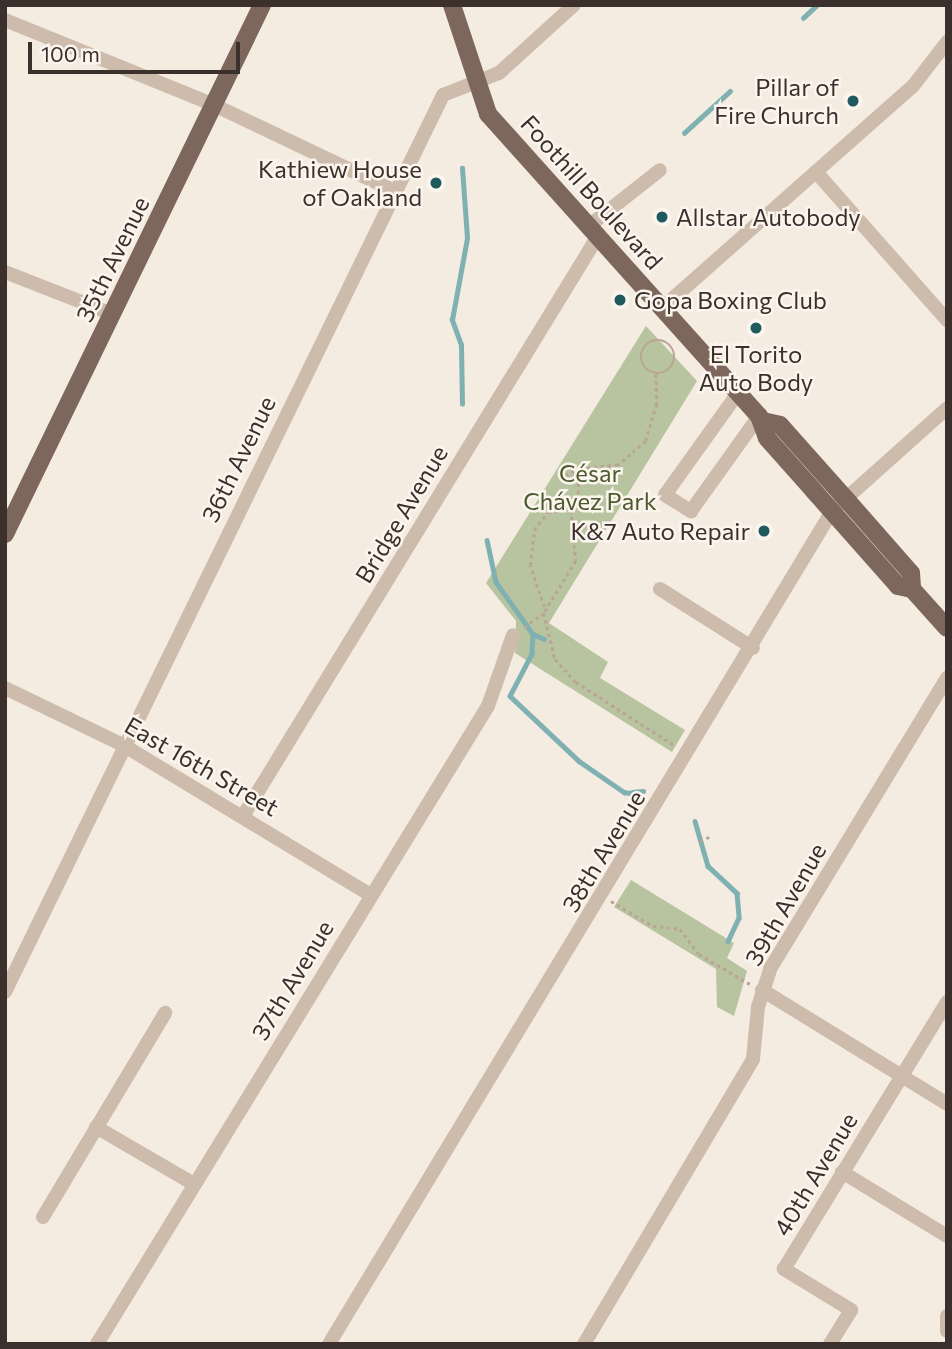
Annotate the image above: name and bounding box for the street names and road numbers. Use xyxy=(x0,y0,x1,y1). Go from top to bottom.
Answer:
street label: Foothill Boulevard xyxy=(515,109,669,275)
street label: 35th Avenue xyxy=(69,192,155,326)
street label: 36th Avenue xyxy=(195,391,281,527)
street label: Bridge Avenue xyxy=(349,440,453,588)
street label: East 16th Street xyxy=(120,710,284,822)
street label: 38th Avenue xyxy=(556,785,650,917)
street label: 39th Avenue xyxy=(738,838,832,970)
street label: 37th Avenue xyxy=(245,915,339,1045)
street label: 40th Avenue xyxy=(767,1107,863,1241)

